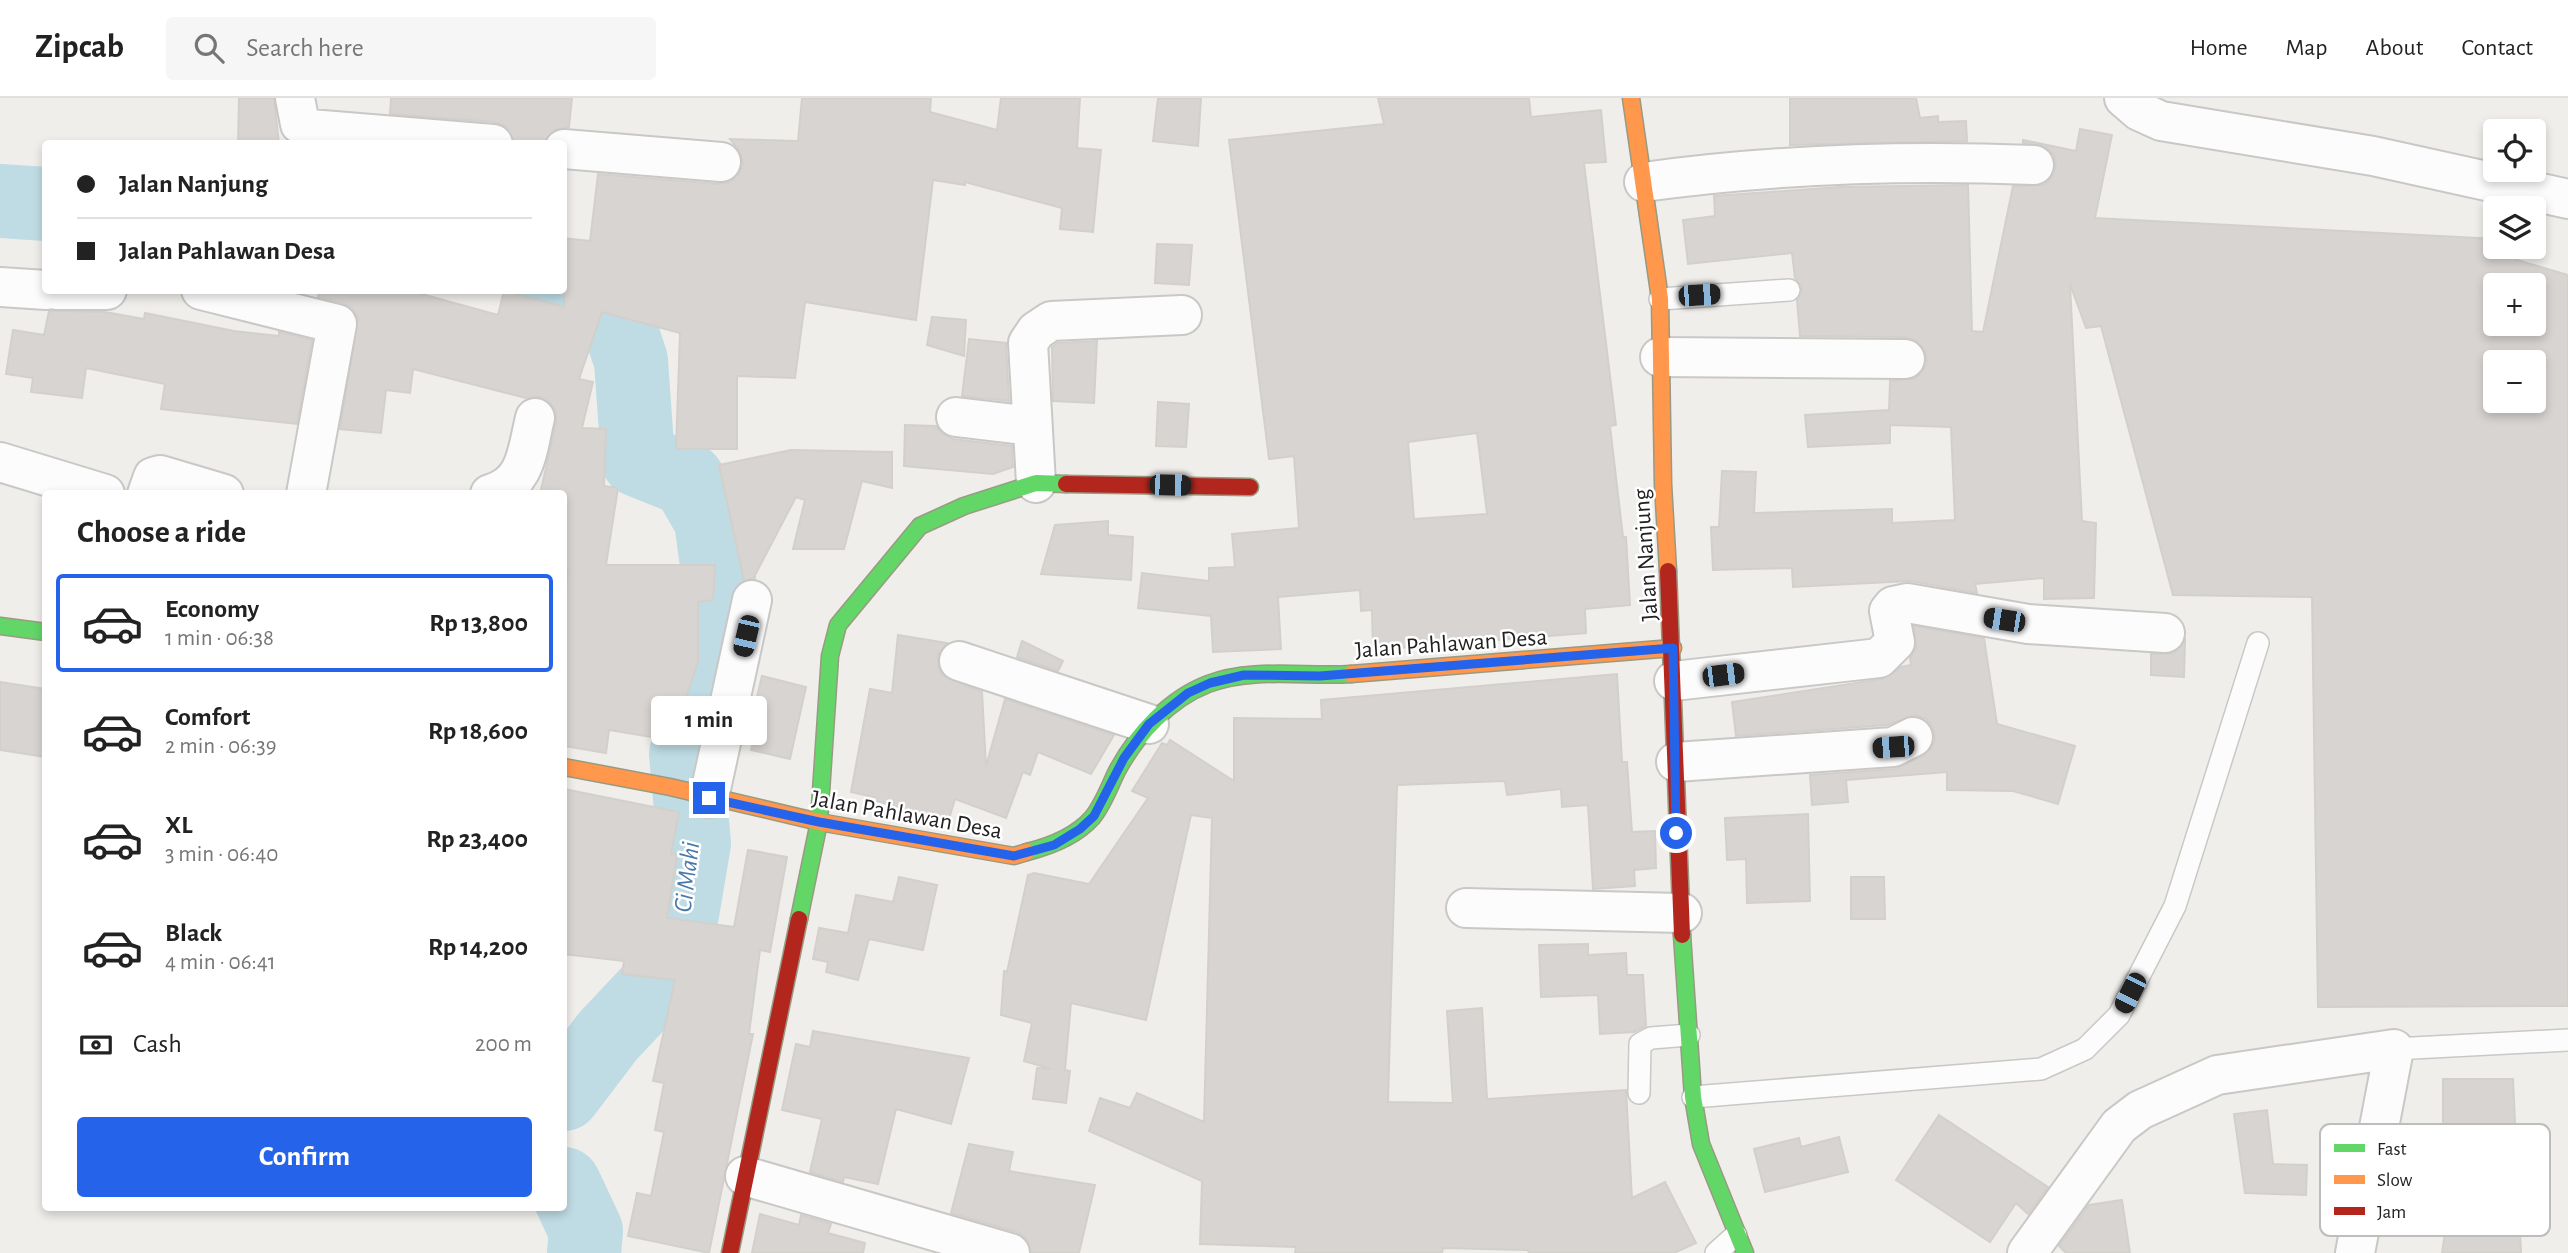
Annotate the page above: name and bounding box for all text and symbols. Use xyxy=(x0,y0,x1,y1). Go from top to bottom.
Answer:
search box xyxy=(166,17,656,80)
icon: search xyxy=(190,29,228,67)
text: Zipcab xyxy=(35,31,124,64)
text: Search here xyxy=(246,35,364,61)
text: Home xyxy=(2190,36,2248,60)
text: Map xyxy=(2286,36,2328,60)
text: About xyxy=(2366,36,2423,60)
text: Contact xyxy=(2461,36,2533,60)
map controls xyxy=(2483,119,2546,413)
button: locate xyxy=(2483,119,2546,182)
text: Jalan Nanjung xyxy=(119,171,268,197)
button: layers xyxy=(2483,196,2546,259)
text: Jalan Pahlawan Desa xyxy=(119,238,336,264)
button: + xyxy=(2483,273,2546,336)
car xyxy=(1678,283,1721,307)
button: − xyxy=(2483,350,2546,413)
car xyxy=(1149,474,1192,496)
street label: Jalan Nanjung xyxy=(1629,488,1663,622)
text: Choose a ride xyxy=(77,516,246,548)
icon: car xyxy=(81,592,144,655)
text: Economy xyxy=(165,596,259,622)
car xyxy=(1982,606,2027,634)
text: Rp 13,800 xyxy=(429,610,528,636)
car xyxy=(732,613,761,659)
street label: Jalan Pahlawan Desa xyxy=(1354,625,1548,663)
text: 1 min · 06:38 xyxy=(165,627,274,650)
car xyxy=(1701,662,1746,688)
callout: 1 min xyxy=(651,696,767,746)
icon: car xyxy=(81,700,144,763)
text: Comfort xyxy=(165,704,250,730)
text: 1 min xyxy=(685,709,733,732)
text: Rp 18,600 xyxy=(428,718,528,744)
text: 2 min · 06:39 xyxy=(165,735,276,758)
car xyxy=(1872,735,1915,759)
route end xyxy=(693,782,725,814)
street label: Jalan Pahlawan Desa xyxy=(810,786,1004,844)
icon: car xyxy=(81,808,144,871)
text: XL xyxy=(165,812,192,838)
route start xyxy=(1660,817,1692,849)
text: Rp 23,400 xyxy=(426,826,528,852)
water label: Ci Mahi xyxy=(670,840,704,914)
text: 3 min · 06:40 xyxy=(165,843,278,866)
icon: car xyxy=(81,916,144,979)
text: Black xyxy=(165,920,222,946)
text: Rp 14,200 xyxy=(428,934,528,960)
text: 4 min · 06:41 xyxy=(165,951,276,974)
car xyxy=(2112,970,2149,1016)
icon: cash xyxy=(77,1026,115,1064)
text: Cash xyxy=(133,1031,182,1057)
text: 200 m xyxy=(475,1033,532,1056)
button: Confirm xyxy=(77,1117,532,1197)
legend xyxy=(2320,1124,2550,1236)
text: Fast xyxy=(2377,1140,2407,1159)
text: Slow xyxy=(2377,1171,2413,1190)
text: Jam xyxy=(2377,1203,2406,1222)

